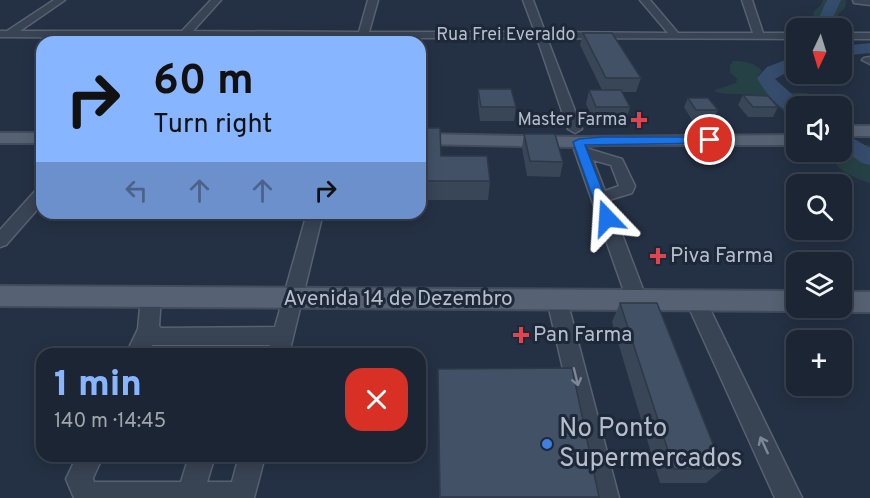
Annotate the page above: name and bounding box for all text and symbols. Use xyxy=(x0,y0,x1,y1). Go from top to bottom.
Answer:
north arrow xyxy=(786,18,852,84)
map controls xyxy=(786,18,852,396)
street label: Rua Frei Everaldo xyxy=(436,24,576,47)
text: 60 m xyxy=(153,56,254,109)
icon: right xyxy=(54,60,132,138)
button: sound xyxy=(786,96,852,162)
text: Turn right xyxy=(153,108,272,142)
place label: Master Farma xyxy=(518,109,627,132)
marker: Master Farma xyxy=(632,113,646,127)
pin xyxy=(684,114,735,165)
icon: arrive xyxy=(693,123,726,156)
icon: left xyxy=(120,174,153,207)
icon: ahead xyxy=(183,174,216,207)
icon: ahead xyxy=(246,174,279,207)
icon: right xyxy=(309,174,342,207)
button: search xyxy=(786,174,852,240)
position arrow xyxy=(575,186,639,250)
place label: Piva Farma xyxy=(670,243,773,270)
marker: Piva Farma xyxy=(651,249,665,263)
button: layers xyxy=(786,252,852,318)
street label: Avenida 14 de Dezembro xyxy=(283,286,513,313)
place label: Pan Farma xyxy=(533,322,632,349)
marker: Pan Farma xyxy=(514,328,528,342)
button: + xyxy=(786,330,852,396)
text: 1 min xyxy=(54,363,142,409)
one-way arrow xyxy=(571,367,583,386)
button: close xyxy=(345,368,408,431)
text: 140 m · 14:45 xyxy=(54,409,166,435)
place label: No Ponto Supermercados xyxy=(559,413,743,476)
marker: No Ponto Supermercados xyxy=(540,437,554,451)
one-way arrow xyxy=(758,437,770,455)

